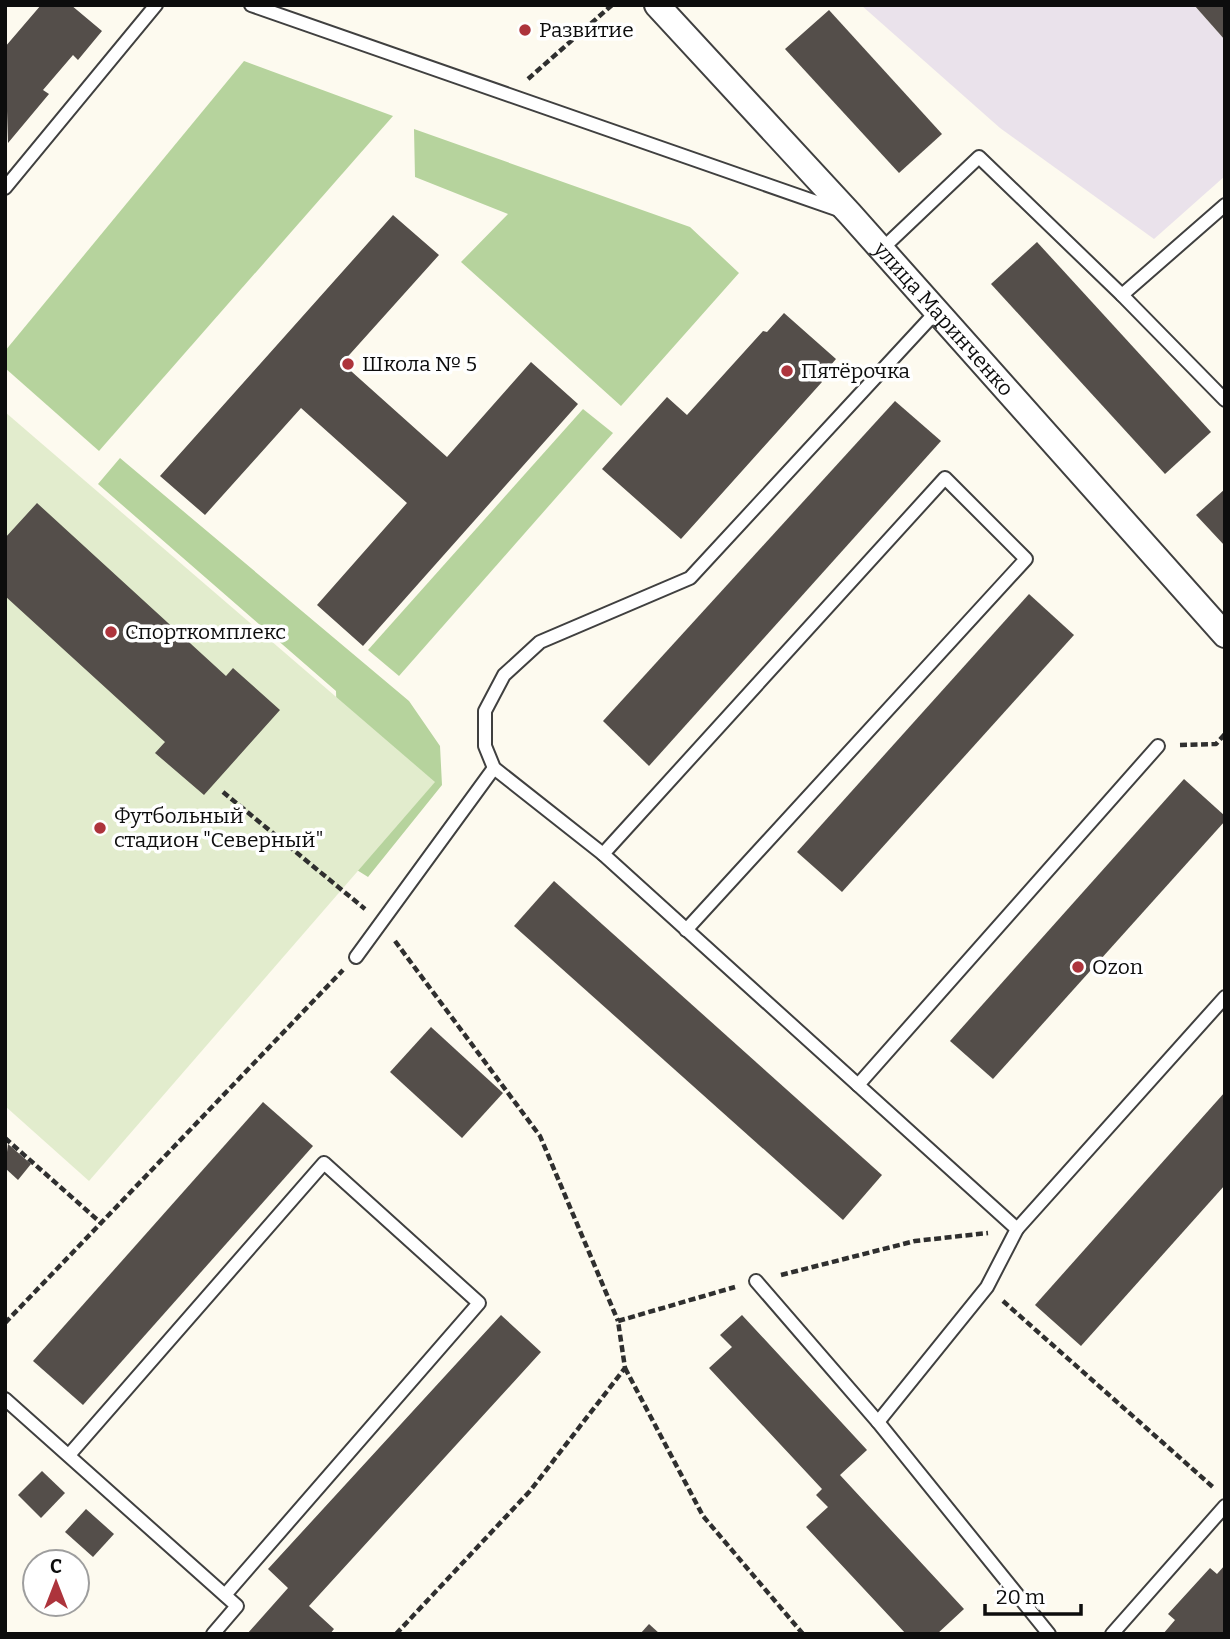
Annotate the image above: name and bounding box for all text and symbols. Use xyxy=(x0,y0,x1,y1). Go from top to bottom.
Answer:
place label: Развитие xyxy=(539,17,634,43)
marker: Развитие xyxy=(517,22,533,38)
street label: улица Маринченко xyxy=(867,236,1019,401)
place label: Школа № 5 xyxy=(362,351,477,377)
marker: Школа № 5 xyxy=(340,356,356,372)
place label: Пятёрочка xyxy=(801,358,911,384)
marker: Пятёрочка xyxy=(779,363,795,379)
place label: Спорткомплекс xyxy=(125,619,286,645)
marker: Спорткомплекс xyxy=(103,624,119,640)
place label: Футбольный стадион "Северный" xyxy=(114,803,324,853)
marker: Футбольный стадион "Северный" xyxy=(92,820,108,836)
place label: Ozon xyxy=(1092,954,1143,980)
marker: Ozon xyxy=(1070,959,1086,975)
north arrow xyxy=(21,1548,91,1618)
text: С xyxy=(50,1555,62,1578)
scale bar xyxy=(985,1572,1081,1616)
text: 20 m xyxy=(996,1584,1045,1610)

